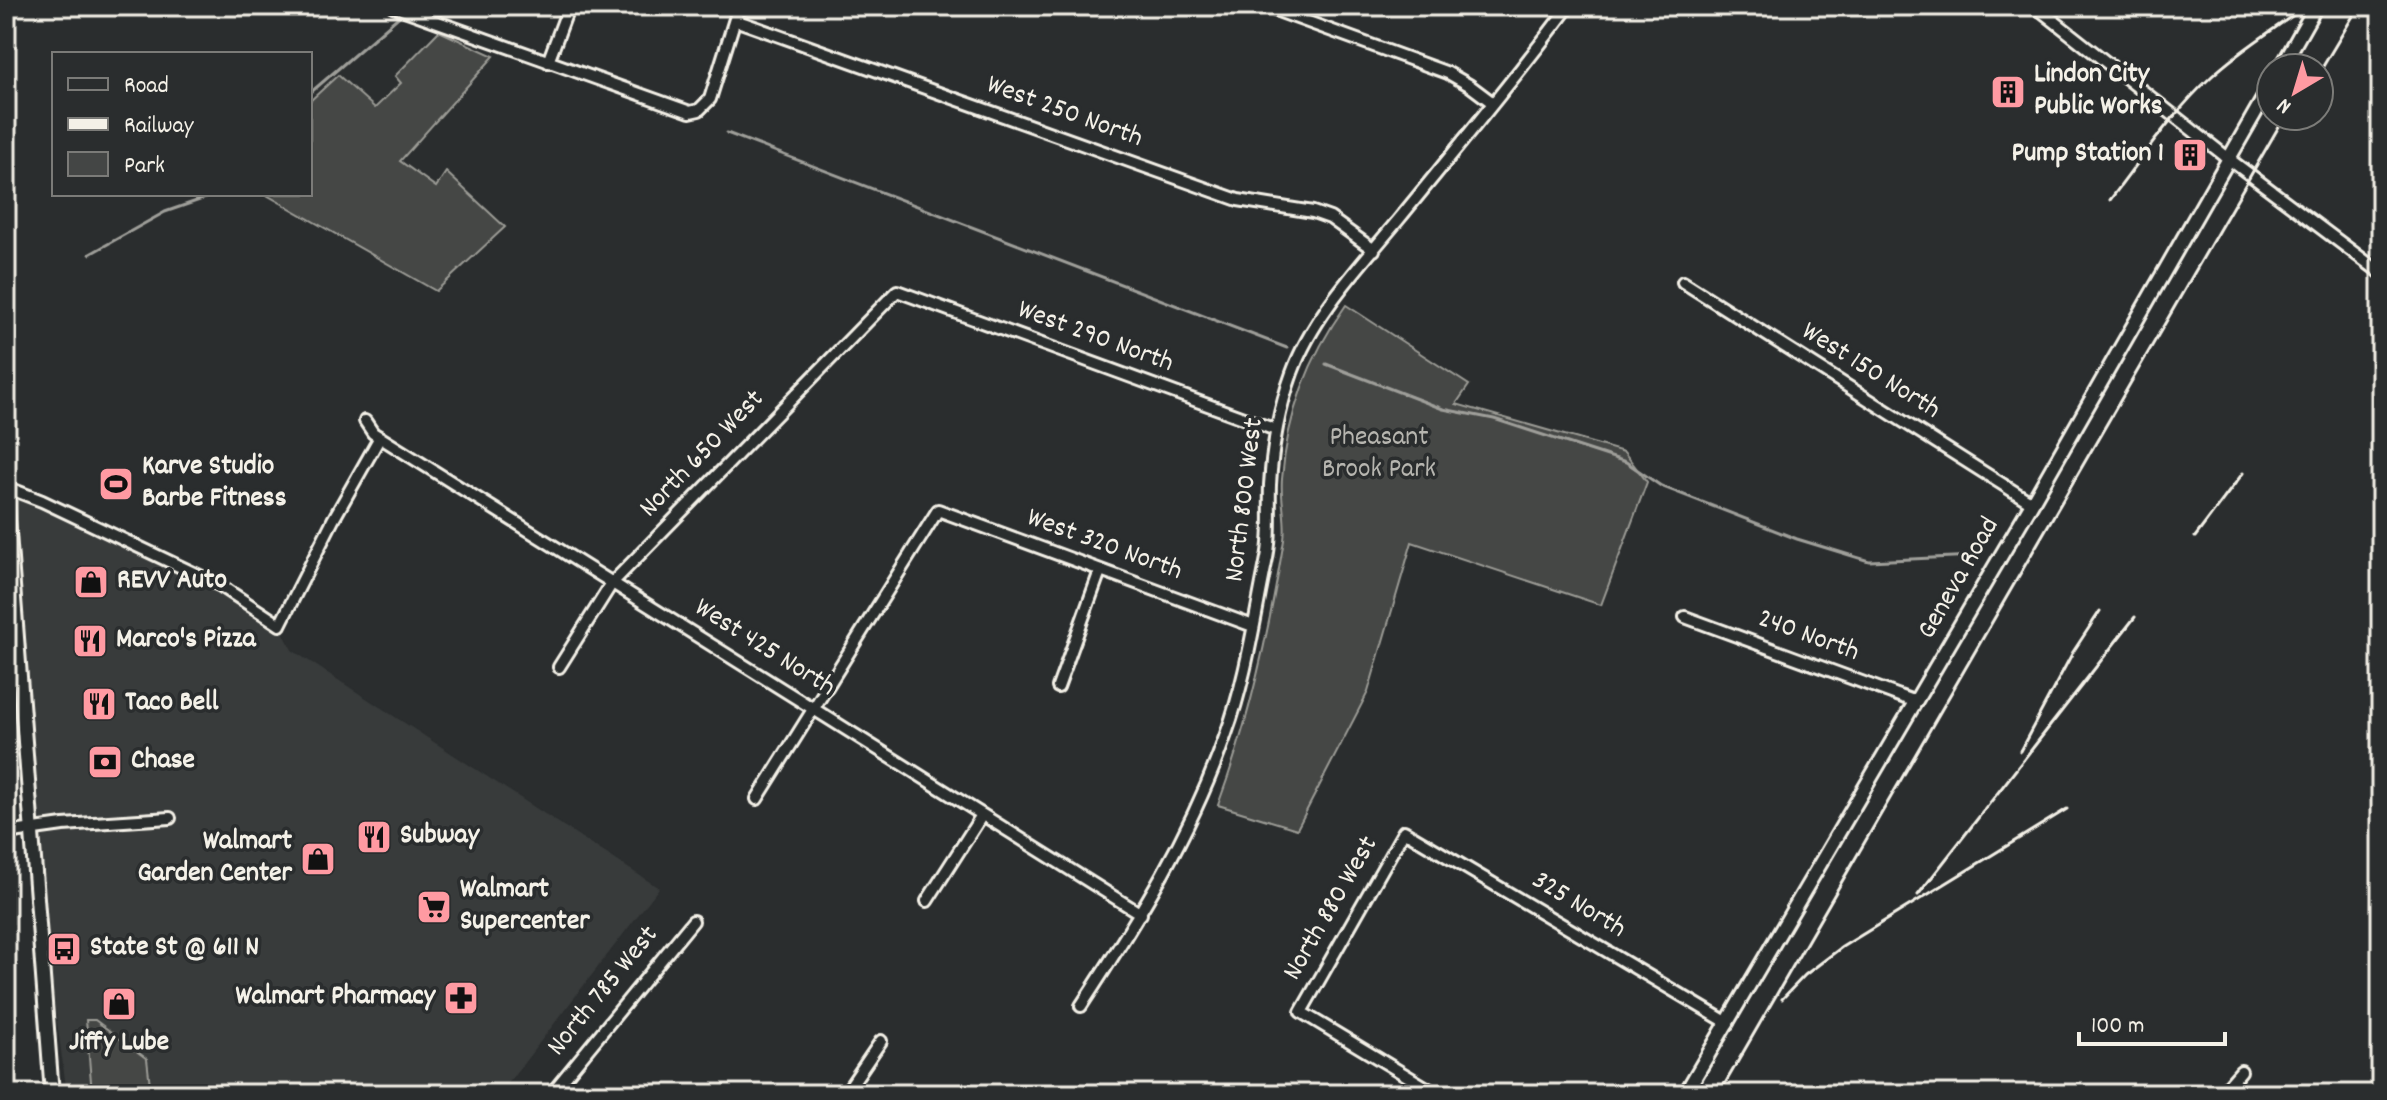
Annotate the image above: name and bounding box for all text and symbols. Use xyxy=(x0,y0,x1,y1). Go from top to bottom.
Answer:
legend xyxy=(52,52,312,196)
north arrow xyxy=(2255,52,2335,132)
place label: Lindon City Public Works xyxy=(2034,56,2163,128)
street label: West 250 North xyxy=(980,66,1148,160)
text: Road xyxy=(124,70,169,104)
building icon: Lindon City Public Works xyxy=(1989,73,2027,111)
text: N xyxy=(2271,89,2299,121)
text: Railway xyxy=(124,110,195,144)
place label: Pump Station 1 xyxy=(2011,135,2164,175)
building icon: Pump Station 1 xyxy=(2171,136,2209,174)
text: Park xyxy=(124,150,165,184)
street label: West 290 North xyxy=(1011,291,1179,385)
street label: West 150 North xyxy=(1793,313,1947,431)
street label: North 650 West xyxy=(631,382,775,528)
street label: North 800 West xyxy=(1216,416,1276,584)
park label: Pheasant Brook Park xyxy=(1322,419,1436,491)
place label: Karve Studio Barbe Fitness xyxy=(142,448,287,520)
sports icon: Karve Studio Barbe Fitness xyxy=(97,465,135,503)
street label: West 320 North xyxy=(1021,499,1187,593)
street label: Geneva Road xyxy=(1909,510,2011,648)
place label: REVV Auto xyxy=(117,562,227,602)
shop icon: REVV Auto xyxy=(72,563,110,601)
street label: West 425 North xyxy=(686,590,842,708)
street label: 240 North xyxy=(1752,600,1864,674)
place label: Marco's Pizza xyxy=(116,621,256,661)
restaurant icon: Marco's Pizza xyxy=(71,622,109,660)
place label: Taco Bell xyxy=(125,684,219,724)
restaurant icon: Taco Bell xyxy=(80,685,118,723)
place label: Chase xyxy=(131,742,195,782)
bank icon: Chase xyxy=(86,743,124,781)
place label: Subway xyxy=(400,817,481,857)
restaurant icon: Subway xyxy=(355,818,393,856)
place label: Walmart Garden Center xyxy=(137,823,293,895)
street label: North 880 West xyxy=(1274,829,1390,989)
shop icon: Walmart Garden Center xyxy=(299,840,337,878)
street label: 325 North xyxy=(1523,862,1633,950)
place label: Walmart Supercenter xyxy=(460,871,590,943)
supermarket icon: Walmart Supercenter xyxy=(415,888,453,926)
street label: North 785 West xyxy=(539,918,669,1066)
place label: State St @ 611 N xyxy=(90,929,259,969)
bus stop icon: State St @ 611 N xyxy=(45,930,83,968)
place label: Walmart Pharmacy xyxy=(236,978,437,1018)
pharmacy icon: Walmart Pharmacy xyxy=(442,979,480,1017)
shop icon: Jiffy Lube xyxy=(100,985,138,1023)
scale bar xyxy=(2079,996,2225,1046)
text: 100 m xyxy=(2091,1010,2144,1044)
place label: Jiffy Lube xyxy=(69,1024,169,1064)

